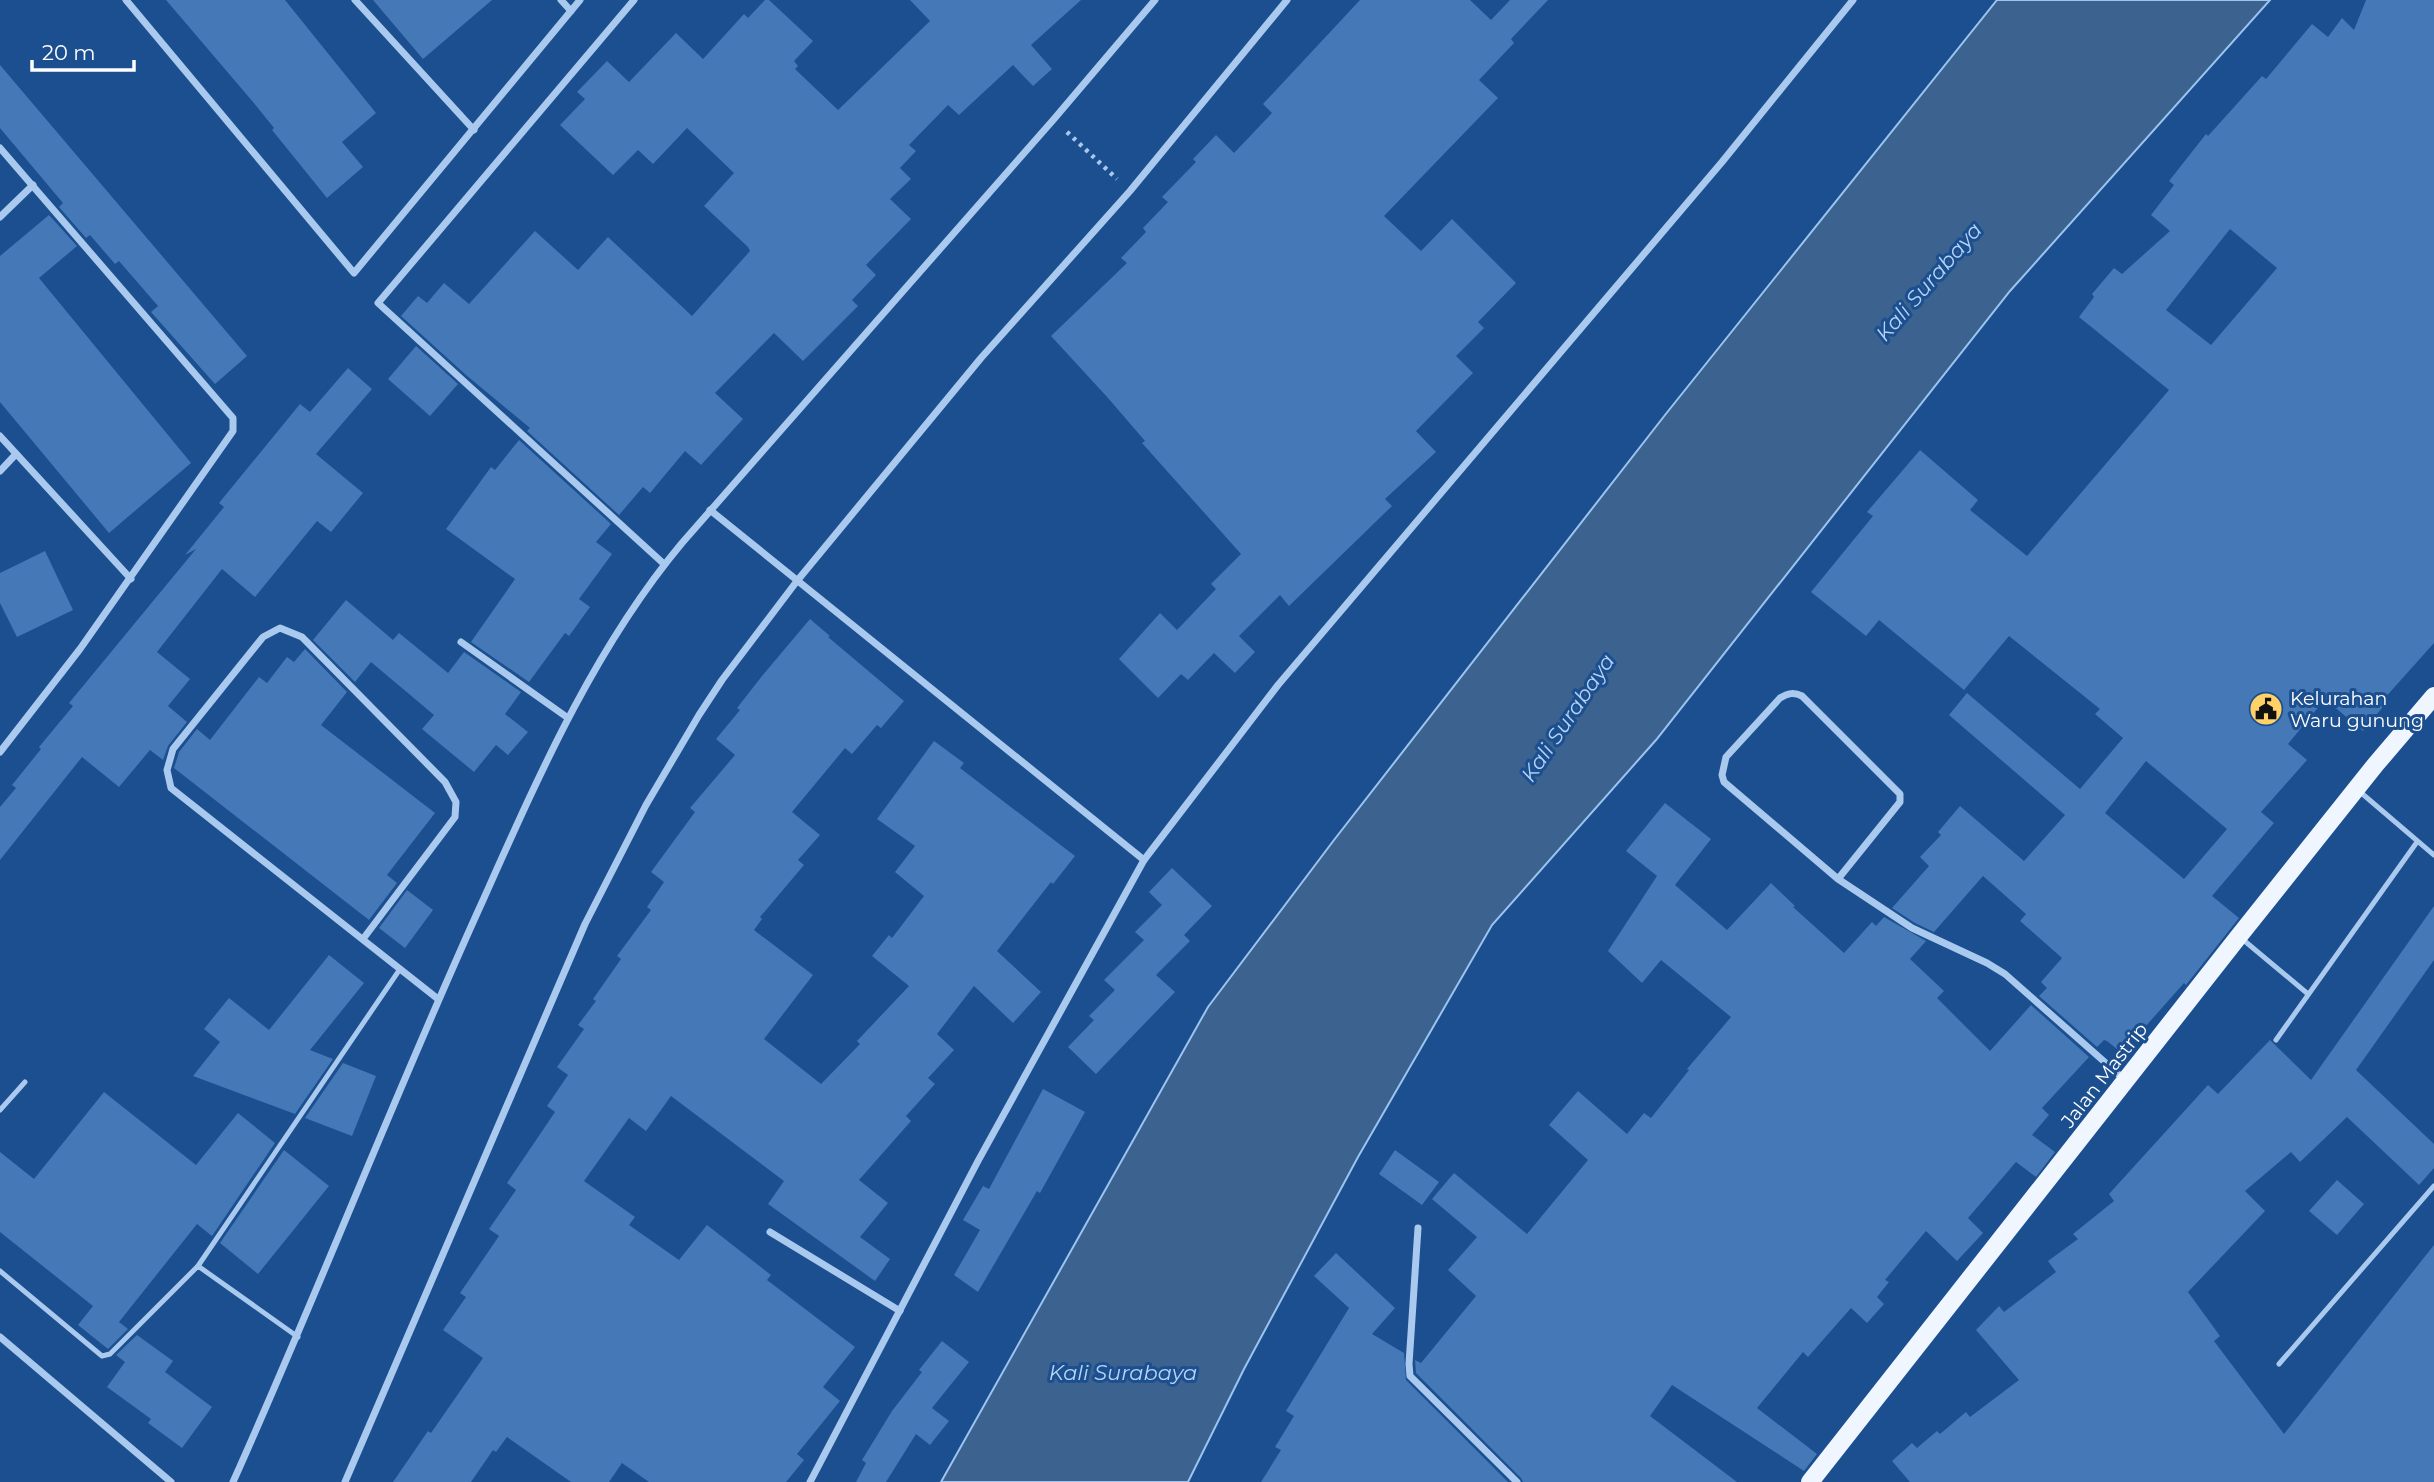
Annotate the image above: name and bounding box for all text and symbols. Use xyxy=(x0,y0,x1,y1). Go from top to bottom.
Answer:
scale bar xyxy=(32,28,133,72)
text: 20 m xyxy=(42,40,96,65)
water label: Kali Surabaya xyxy=(1870,217,1987,346)
water label: Kali Surabaya xyxy=(1516,649,1619,786)
place label: Kelurahan Waru gunung xyxy=(2290,687,2424,732)
public building icon: Kelurahan Waru gunung xyxy=(2247,690,2285,728)
street label: Jalan Mastrip xyxy=(2056,1018,2153,1133)
water label: Kali Surabaya xyxy=(1049,1360,1197,1385)

